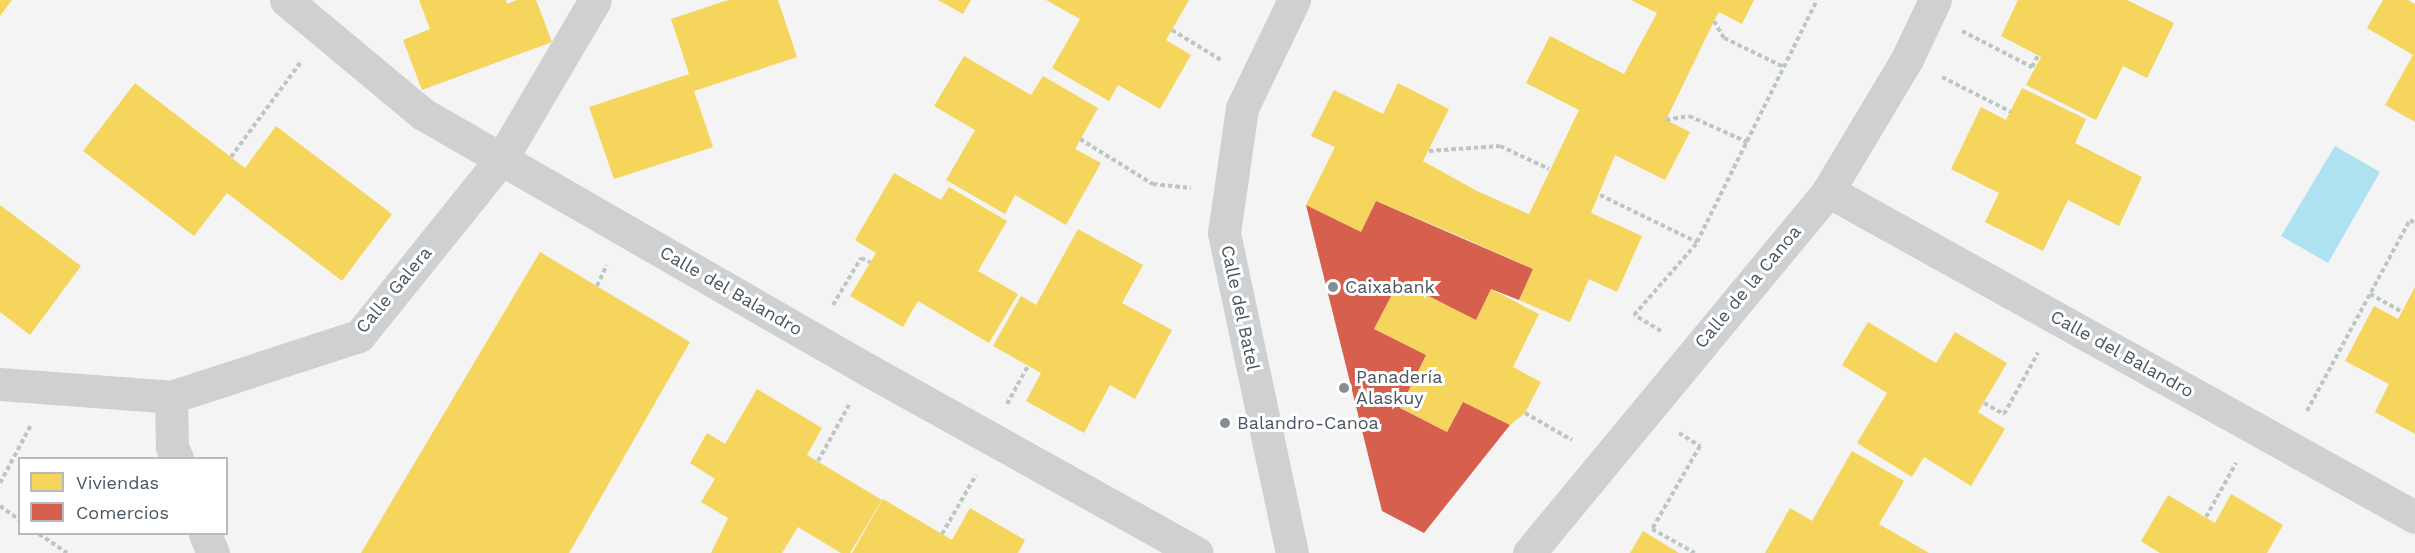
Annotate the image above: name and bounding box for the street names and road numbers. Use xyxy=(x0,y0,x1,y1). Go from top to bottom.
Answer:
street label: Calle de la Canoa xyxy=(1690,221,1806,353)
street label: Calle del Balandro xyxy=(656,241,806,341)
street label: Calle Galera xyxy=(352,242,436,338)
street label: Calle del Batel xyxy=(1216,243,1264,373)
street label: Calle del Balandro xyxy=(2046,305,2198,403)

